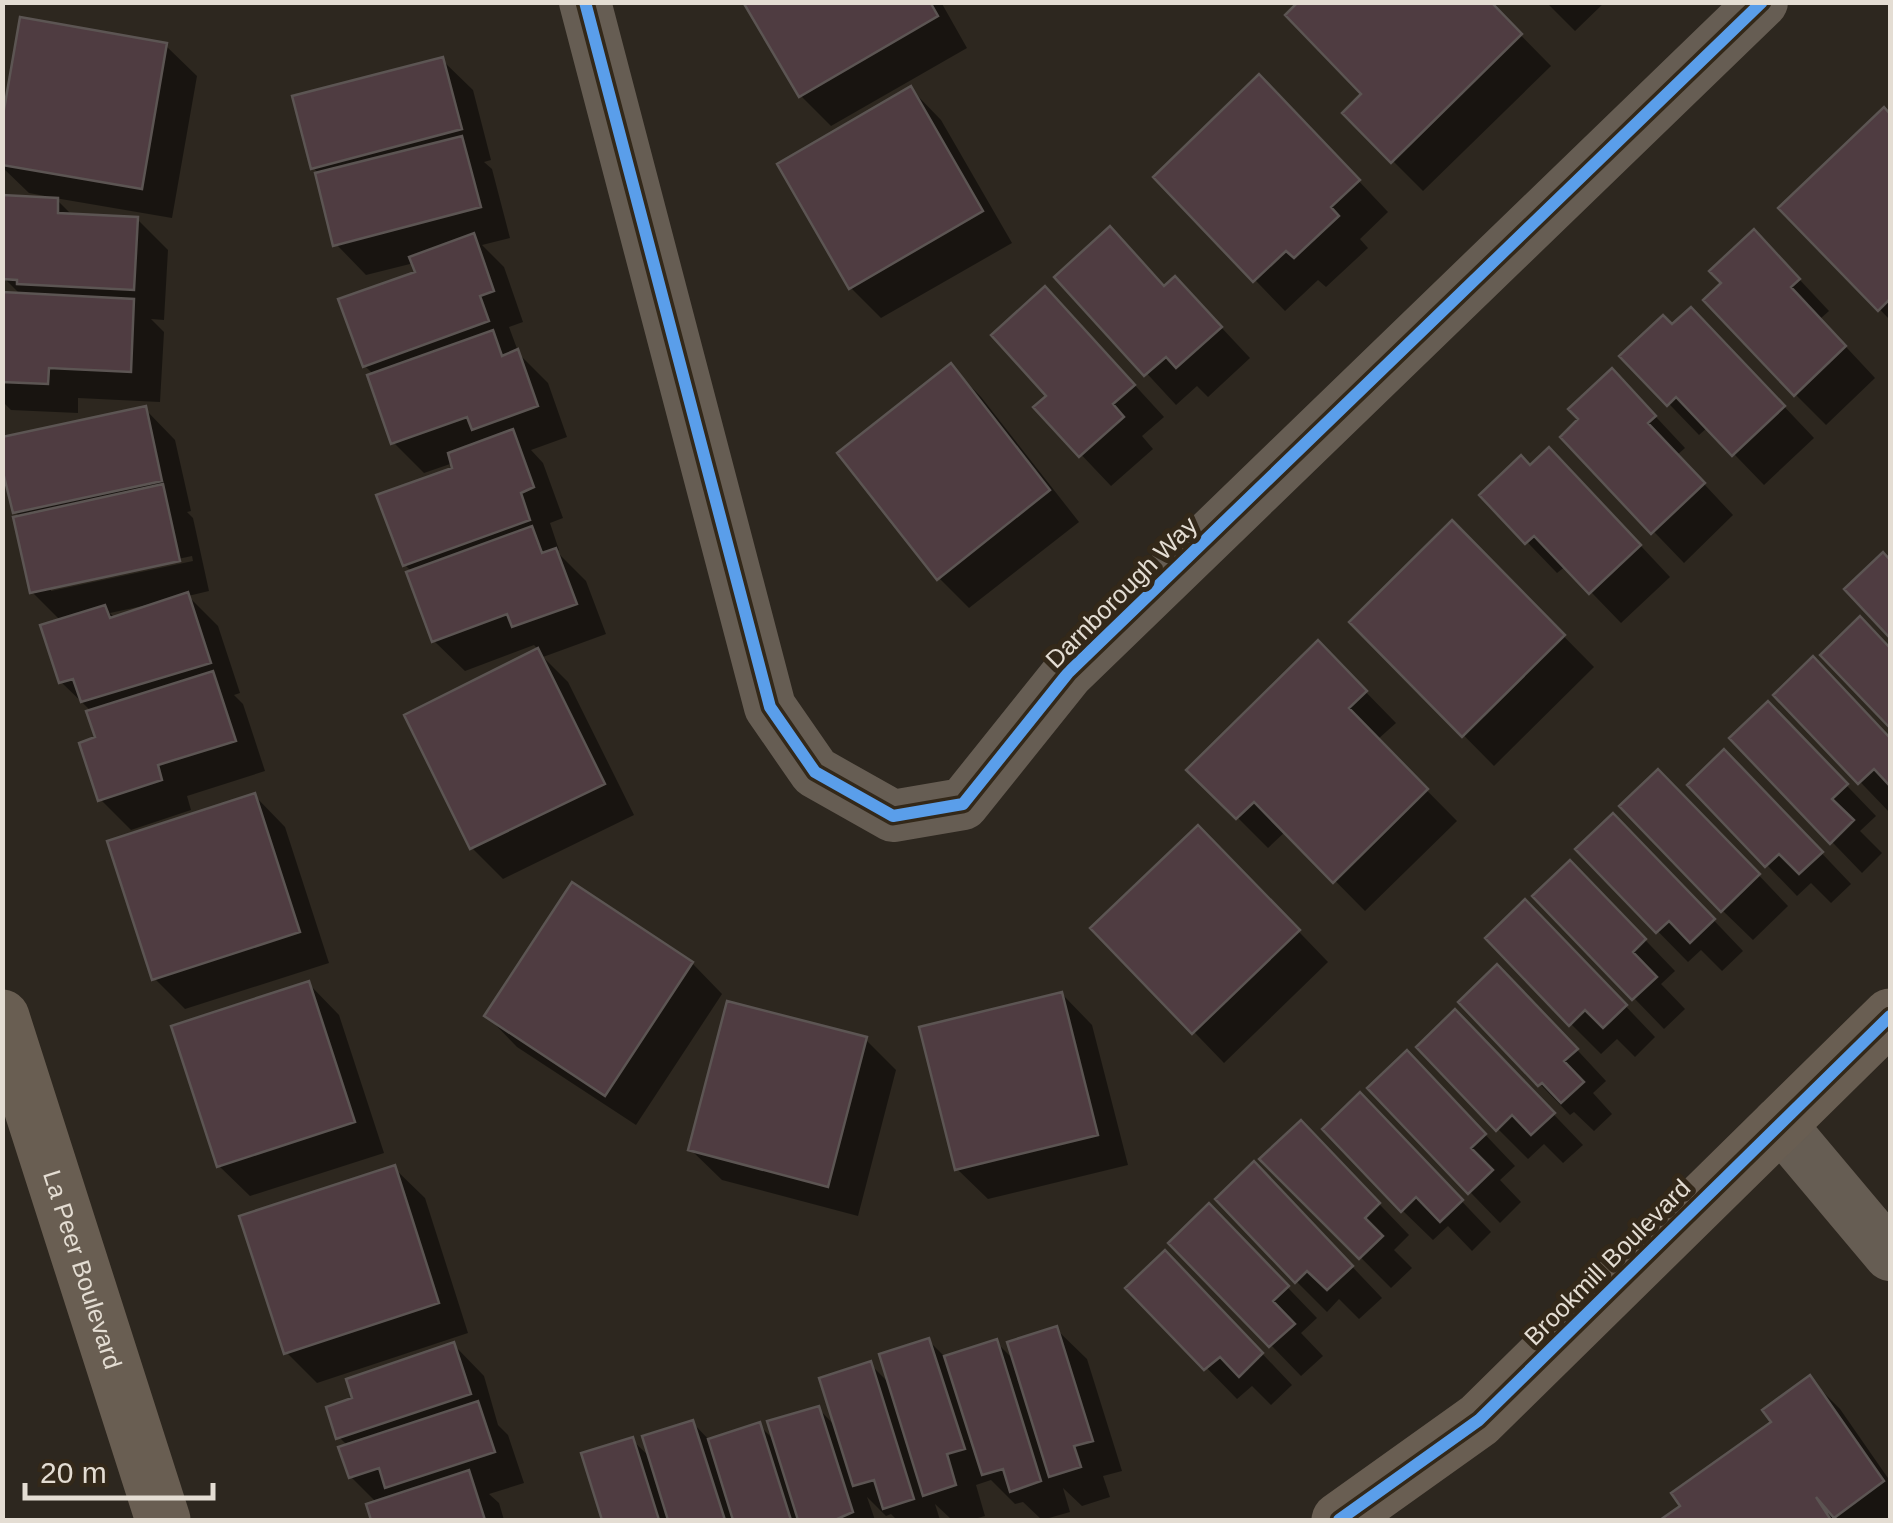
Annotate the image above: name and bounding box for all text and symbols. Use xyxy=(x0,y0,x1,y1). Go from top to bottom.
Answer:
street label: Darnborough Way xyxy=(1040,510,1203,673)
street label: La Peer Boulevard xyxy=(38,1166,128,1372)
street label: Brookmill Boulevard xyxy=(1518,1173,1696,1351)
scale bar xyxy=(25,1438,212,1500)
text: 20 m xyxy=(40,1456,107,1489)

